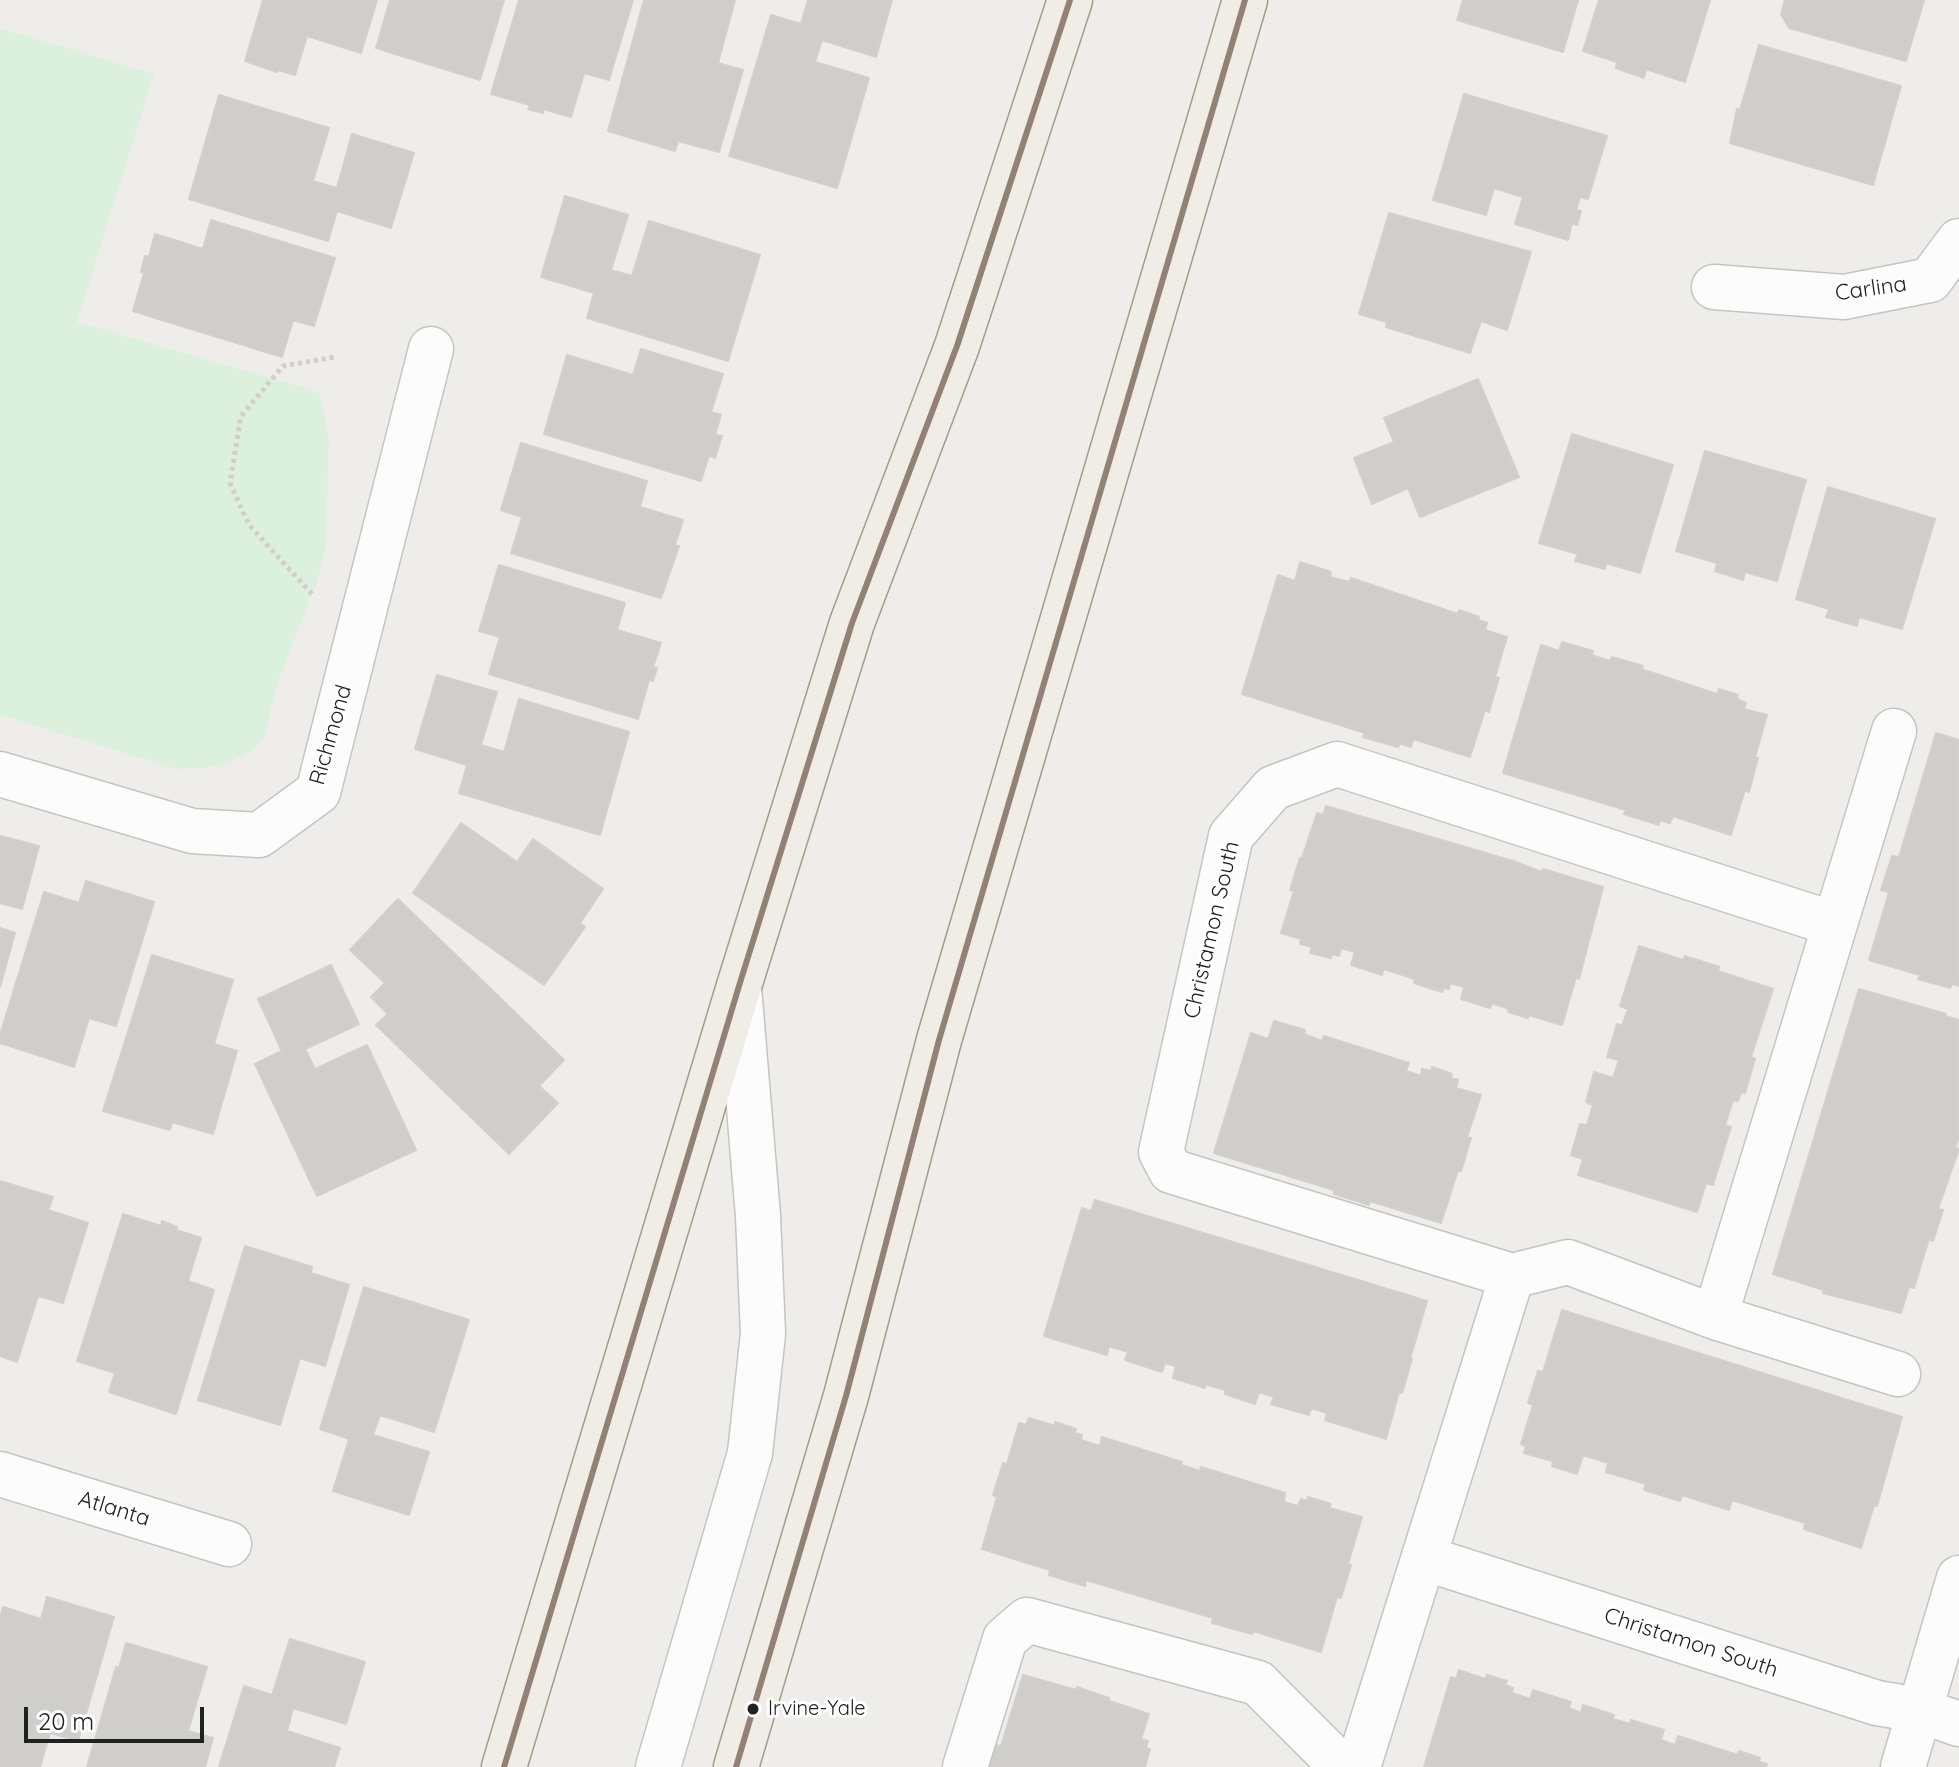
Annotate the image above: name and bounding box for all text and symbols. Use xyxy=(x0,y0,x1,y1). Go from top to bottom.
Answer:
street label: Carlina xyxy=(1834,271,1908,307)
street label: Richmond xyxy=(304,682,358,788)
street label: Christamon South xyxy=(1179,839,1245,1021)
street label: Atlanta xyxy=(75,1486,153,1532)
street label: Christamon South xyxy=(1601,1602,1781,1684)
scale bar xyxy=(28,1691,208,1741)
place label: Irvine-Yale xyxy=(768,1697,866,1721)
marker: Irvine-Yale xyxy=(745,1701,761,1717)
text: 20 m xyxy=(38,1706,94,1736)

